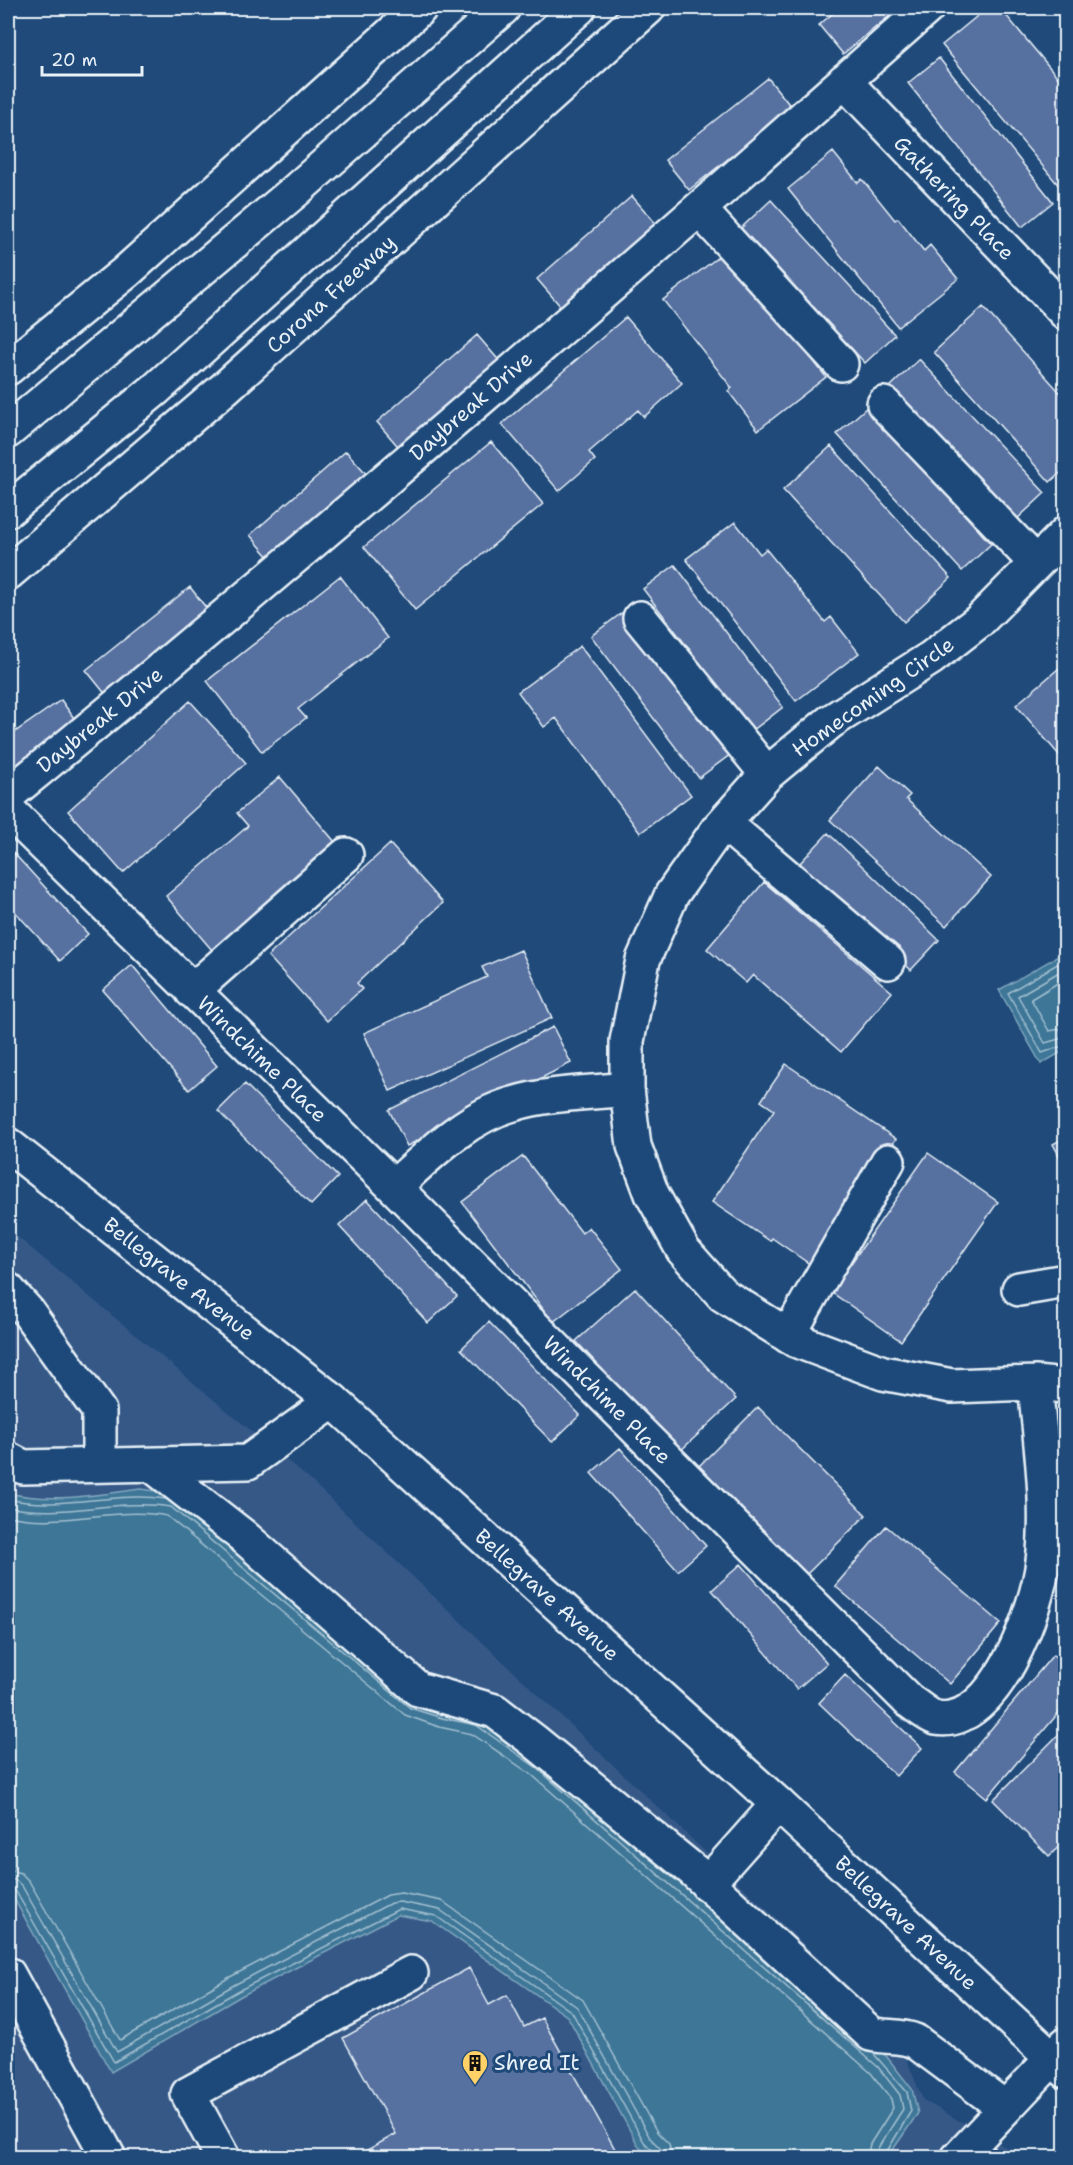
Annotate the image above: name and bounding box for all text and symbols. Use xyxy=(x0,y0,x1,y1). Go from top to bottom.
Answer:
scale bar xyxy=(42,39,142,77)
text: 20 m xyxy=(51,48,97,72)
street label: Gathering Place xyxy=(887,130,1021,266)
street label: Corona Freeway xyxy=(260,228,402,360)
street label: Daybreak Drive xyxy=(403,345,539,467)
street label: Homecoming Circle xyxy=(786,630,960,764)
street label: Daybreak Drive xyxy=(31,660,169,780)
street label: Windchime Place xyxy=(191,990,333,1128)
street label: Bellegrave Avenue xyxy=(97,1211,261,1347)
street label: Windchime Place xyxy=(537,1330,677,1470)
street label: Bellegrave Avenue xyxy=(469,1523,625,1667)
street label: Bellegrave Avenue xyxy=(829,1850,983,1996)
building icon: Shred It xyxy=(460,2048,490,2086)
place label: Shred It xyxy=(494,2049,580,2077)

